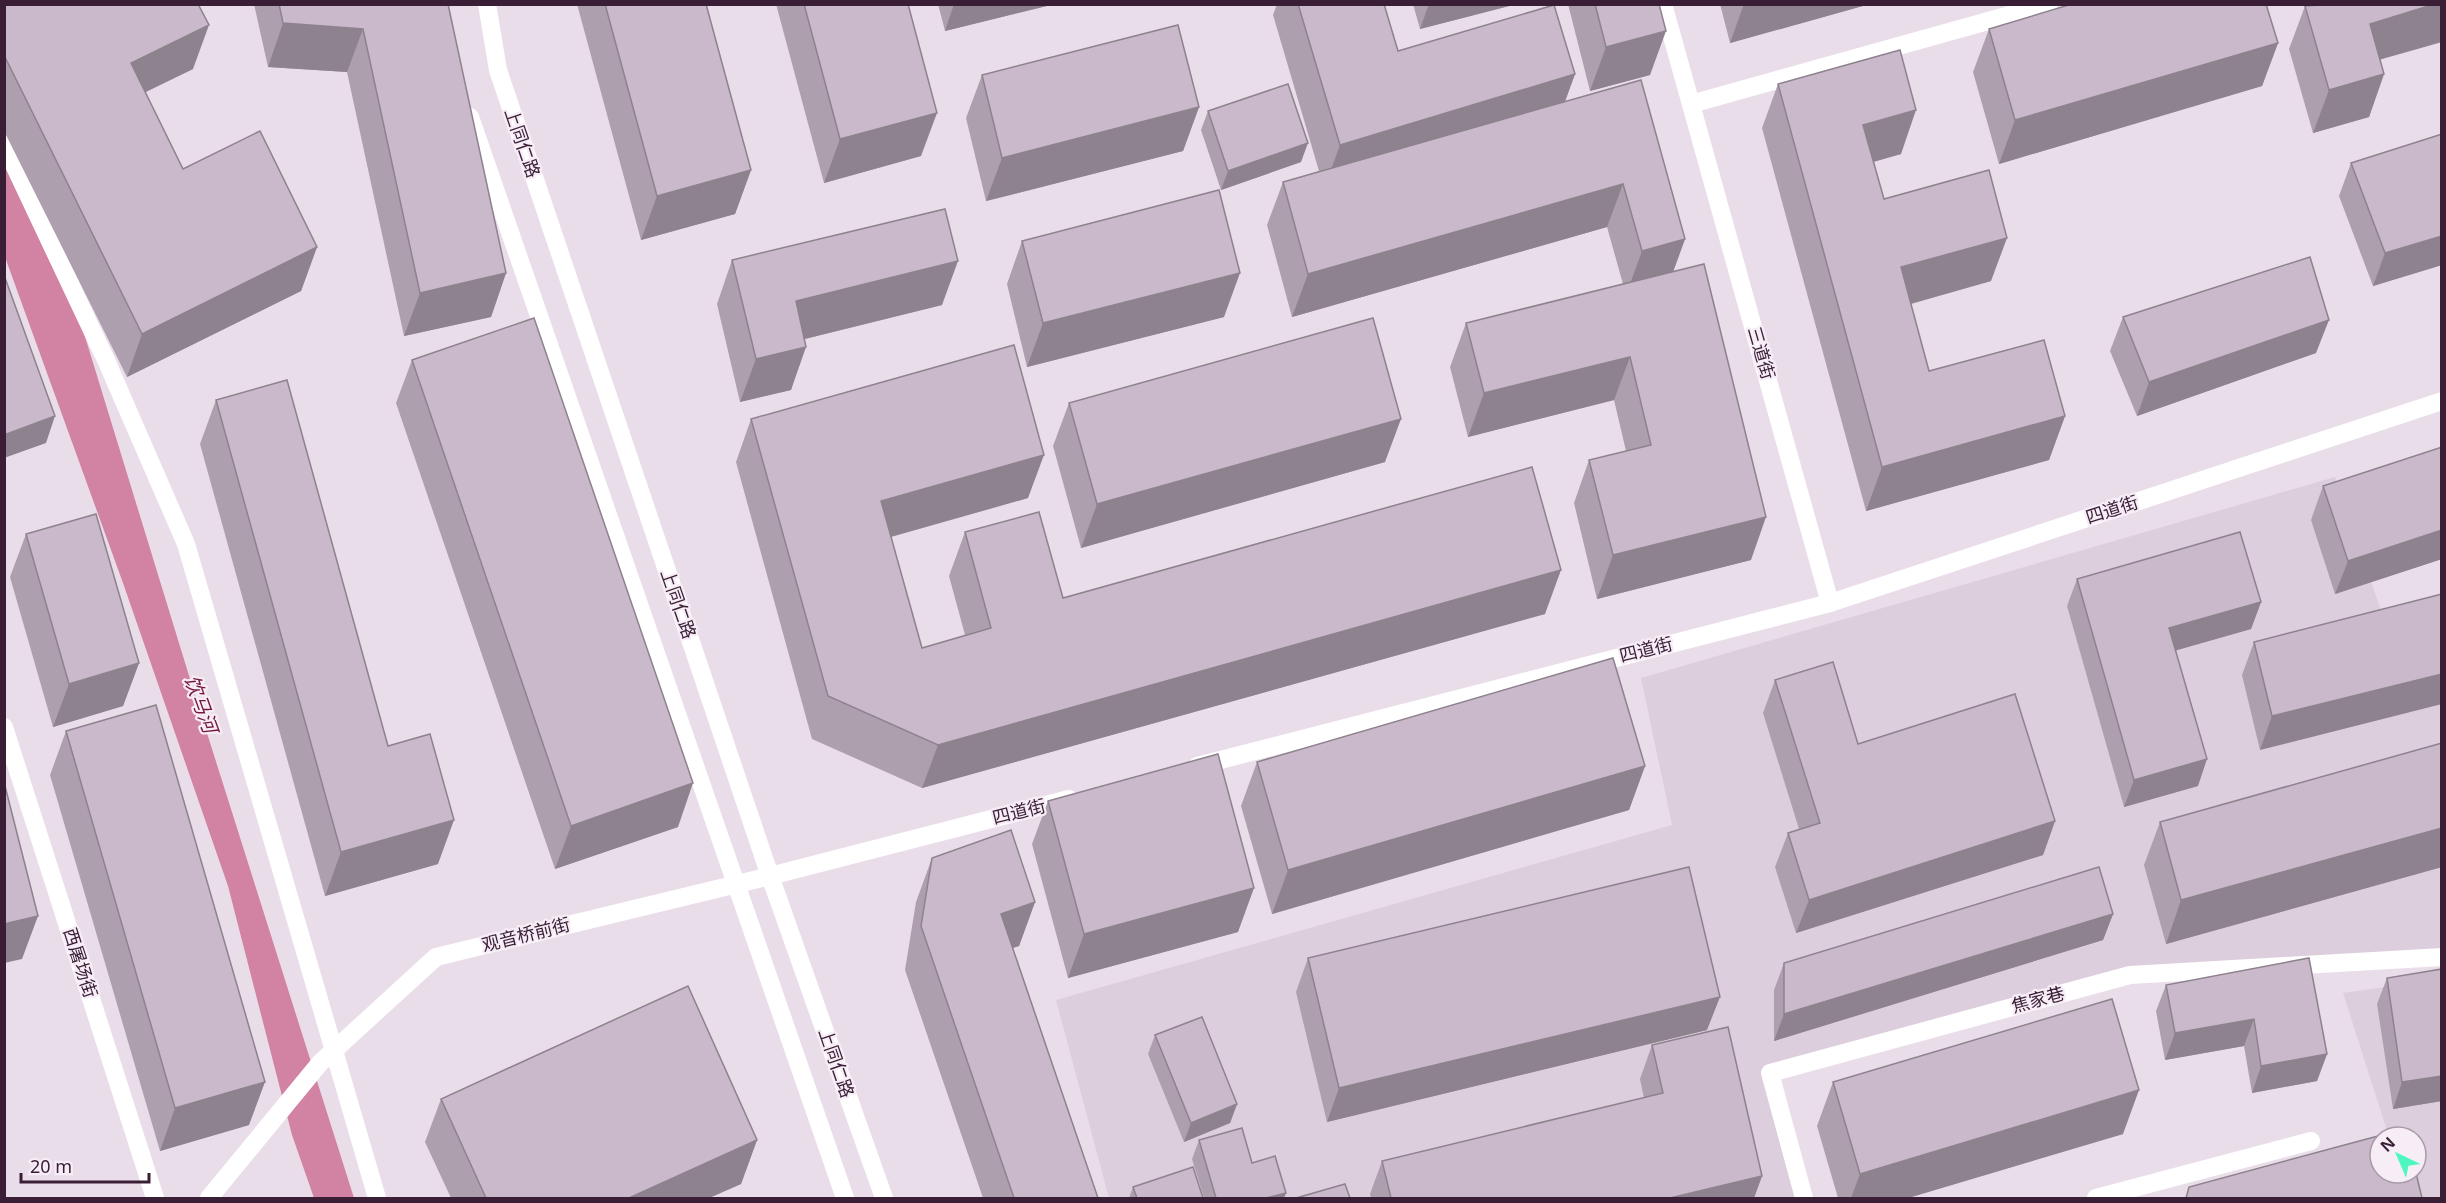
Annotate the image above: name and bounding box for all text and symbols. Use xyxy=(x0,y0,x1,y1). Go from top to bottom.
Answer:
street label: 上同仁路 xyxy=(500,105,546,181)
street label: 三道街 xyxy=(1743,323,1781,382)
street label: 四道街 xyxy=(2082,489,2141,529)
street label: 上同仁路 xyxy=(656,566,702,642)
street label: 四道街 xyxy=(1617,631,1675,667)
water label: 饮马河 xyxy=(179,671,226,740)
street label: 四道街 xyxy=(990,793,1048,829)
street label: 观音桥前街 xyxy=(479,911,572,957)
street label: 西屠场街 xyxy=(58,925,103,1001)
street label: 焦家巷 xyxy=(2009,980,2067,1018)
street label: 上同仁路 xyxy=(814,1025,860,1101)
north arrow xyxy=(2368,1125,2428,1185)
text: N xyxy=(2375,1132,2400,1157)
scale bar xyxy=(21,1146,148,1184)
text: 20 m xyxy=(30,1154,72,1178)

